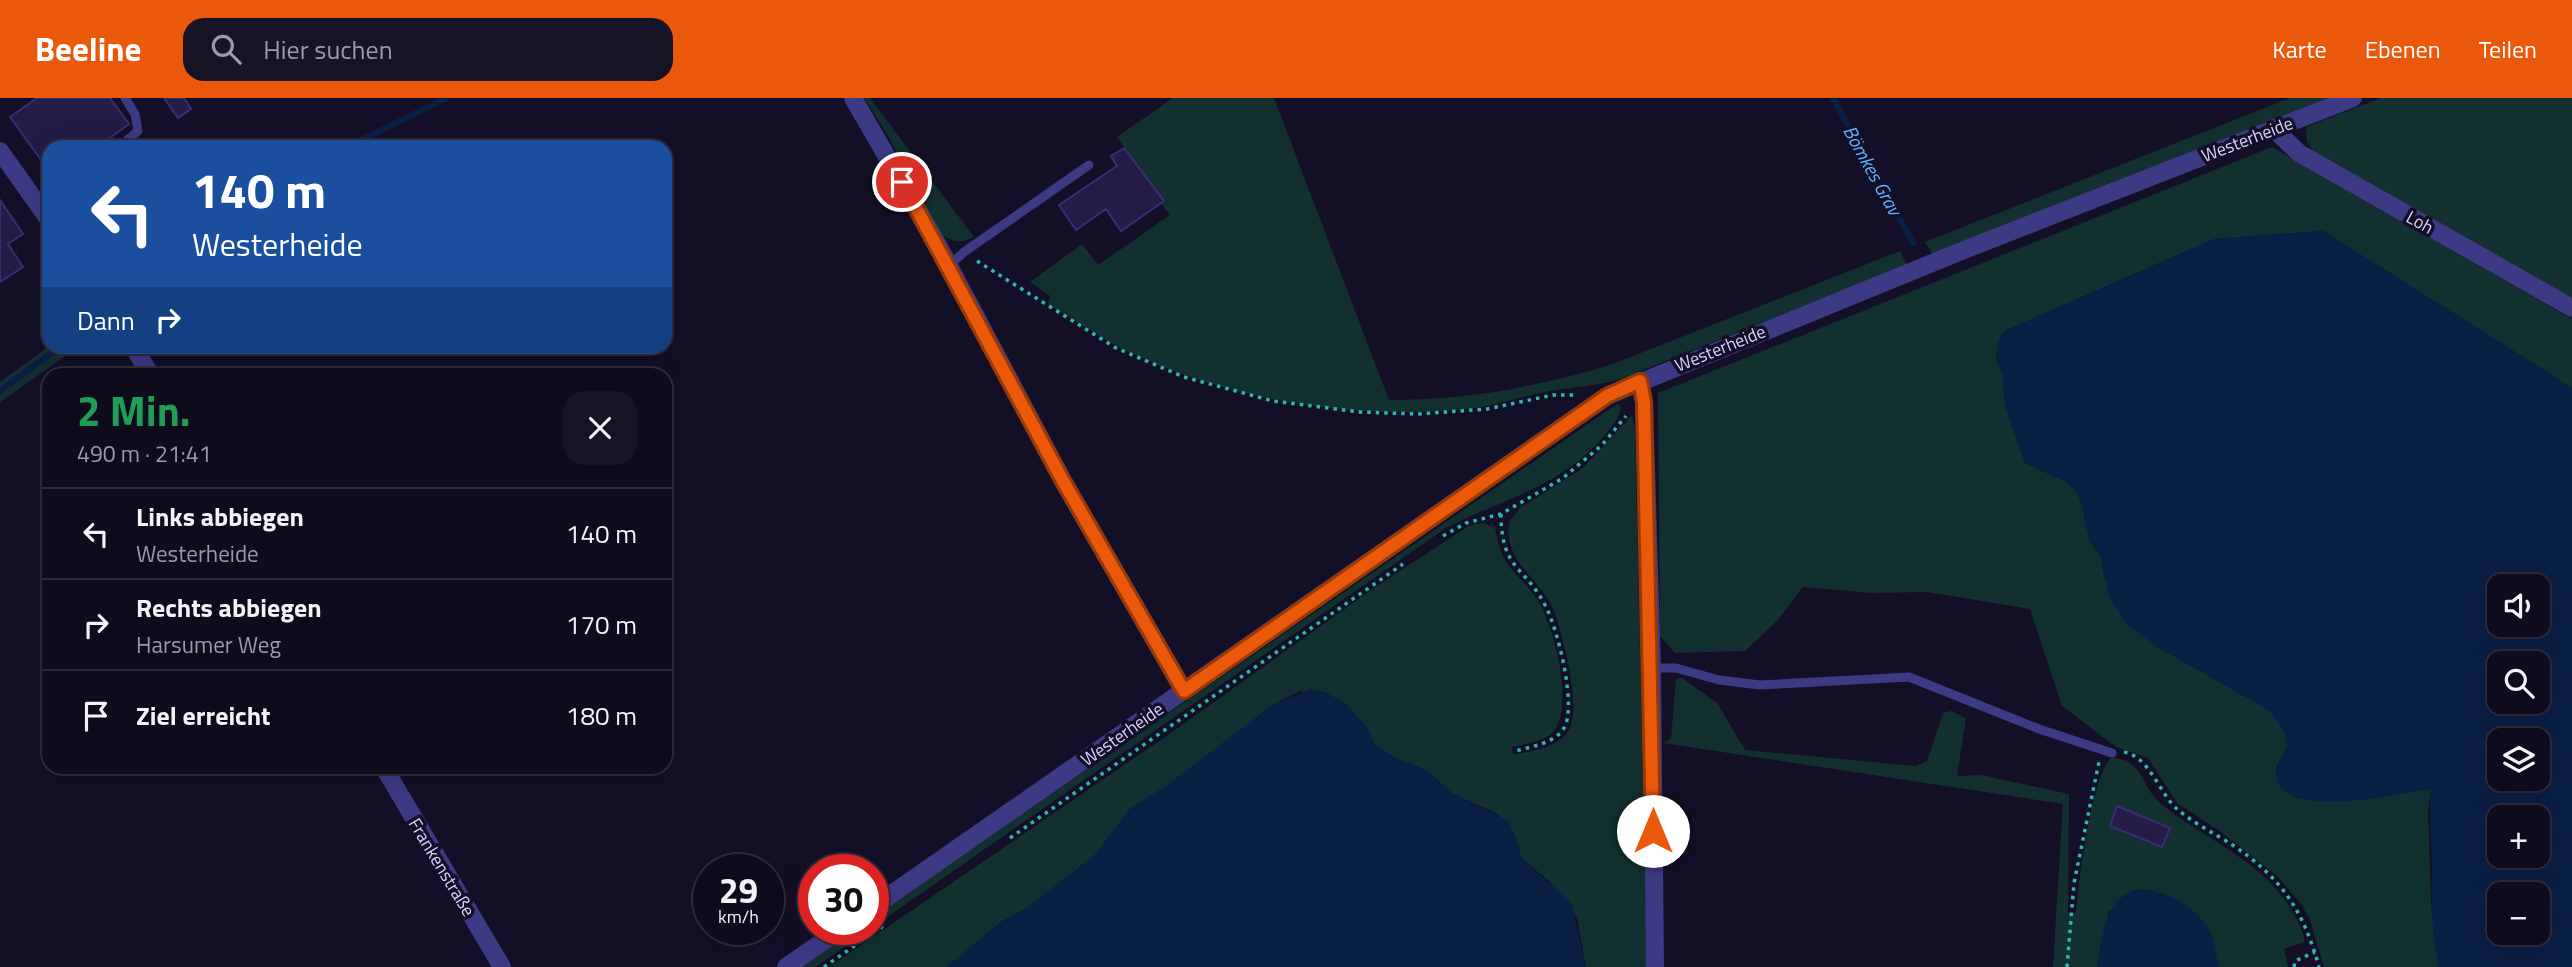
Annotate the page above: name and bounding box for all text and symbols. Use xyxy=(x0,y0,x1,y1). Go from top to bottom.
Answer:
search box xyxy=(183,18,673,81)
text: Beeline xyxy=(35,24,141,74)
icon: search xyxy=(207,30,245,68)
text: Hier suchen xyxy=(263,30,393,69)
text: Karte xyxy=(2272,31,2327,67)
text: Ebenen xyxy=(2365,31,2441,67)
text: Teilen xyxy=(2479,31,2537,67)
street label: Westerheide xyxy=(2197,109,2297,169)
water label: Bömkes Grav xyxy=(1836,120,1911,222)
text: 140 m xyxy=(192,152,326,227)
pin xyxy=(872,152,932,212)
icon: arrive xyxy=(883,163,921,201)
icon: left xyxy=(77,168,168,259)
street label: Loh xyxy=(2401,203,2439,241)
text: Westerheide xyxy=(192,220,363,268)
text: Dann xyxy=(77,301,135,340)
icon: right xyxy=(149,301,187,339)
street label: Westerheide xyxy=(1670,318,1770,378)
text: 2 Min. xyxy=(77,378,191,442)
button: close xyxy=(563,391,637,465)
text: 490 m · 21:41 xyxy=(77,436,212,471)
text: Links abbiegen xyxy=(136,497,304,536)
text: 140 m xyxy=(566,514,637,553)
icon: left xyxy=(77,515,115,553)
text: Westerheide xyxy=(136,536,259,571)
map controls xyxy=(2487,574,2550,945)
button: sound xyxy=(2487,574,2550,637)
text: Rechts abbiegen xyxy=(136,588,322,627)
text: 170 m xyxy=(566,605,637,644)
icon: right xyxy=(77,606,115,644)
text: Harsumer Weg xyxy=(136,627,281,662)
button: search xyxy=(2487,651,2550,714)
street label: Westerheide xyxy=(1075,695,1169,773)
text: Ziel erreicht xyxy=(136,696,271,735)
text: 180 m xyxy=(566,696,637,735)
icon: arrive xyxy=(77,697,115,735)
button: layers xyxy=(2487,728,2550,791)
position arrow xyxy=(1616,794,1690,868)
button: + xyxy=(2487,805,2550,868)
street label: Frankenstraße xyxy=(402,813,482,921)
speed limit sign: 30 xyxy=(798,854,889,945)
text: 29 xyxy=(719,863,758,917)
button: − xyxy=(2487,882,2550,945)
text: km/h xyxy=(718,903,759,930)

